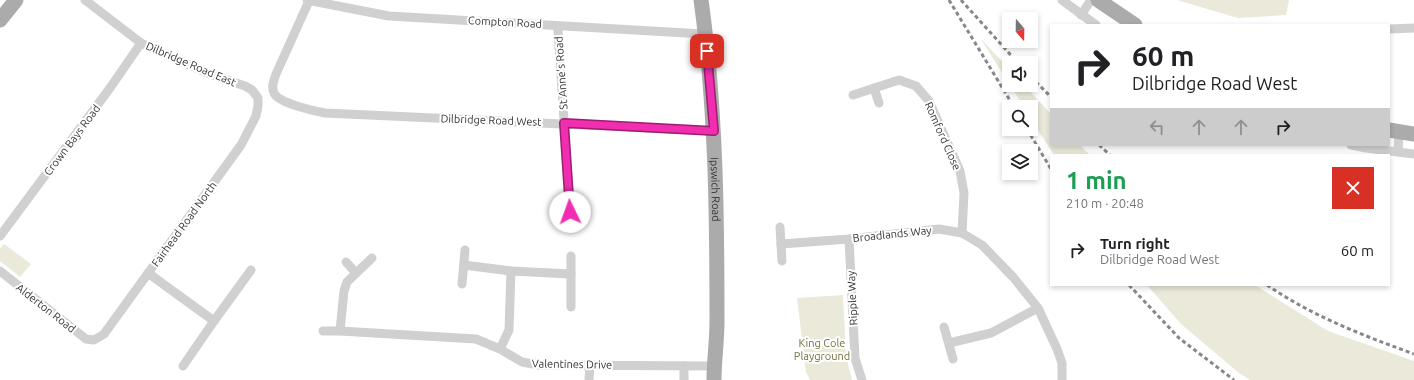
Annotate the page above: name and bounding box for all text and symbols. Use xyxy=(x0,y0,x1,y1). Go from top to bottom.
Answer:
north arrow xyxy=(1002,12,1038,48)
map controls xyxy=(1002,12,1038,180)
street label: Compton Road xyxy=(468,14,542,30)
pin xyxy=(690,34,724,68)
street label: St Anne's Road xyxy=(552,36,570,110)
street label: Dilbridge Road East xyxy=(144,40,238,89)
icon: arrive xyxy=(696,40,718,62)
icon: right xyxy=(1066,40,1118,92)
text: 60 m xyxy=(1132,40,1194,71)
button: sound xyxy=(1002,56,1038,92)
text: Dilbridge Road West xyxy=(1132,73,1297,93)
street label: Romford Close xyxy=(923,100,963,172)
button: search xyxy=(1002,100,1038,136)
street label: Crown Bays Road xyxy=(42,102,102,178)
street label: Dilbridge Road West xyxy=(440,112,542,128)
icon: left xyxy=(1146,116,1168,138)
icon: ahead xyxy=(1188,116,1210,138)
icon: ahead xyxy=(1230,116,1252,138)
icon: right xyxy=(1272,116,1294,138)
button: layers xyxy=(1002,144,1038,180)
street label: Ipswich Road xyxy=(708,157,722,222)
text: 1 min xyxy=(1066,167,1127,194)
button: close xyxy=(1332,167,1374,209)
street label: Fairhead Road North xyxy=(149,179,219,269)
position arrow xyxy=(549,191,591,233)
text: 210 m · 20:48 xyxy=(1066,196,1144,210)
street label: Broadlands Way xyxy=(852,224,933,244)
text: Turn right xyxy=(1100,235,1170,252)
icon: right xyxy=(1066,239,1088,261)
text: 60 m xyxy=(1341,242,1374,259)
text: Dilbridge Road West xyxy=(1100,252,1219,266)
street label: Ripple Way xyxy=(845,270,859,326)
street label: Alderton Road xyxy=(14,281,78,335)
park label: King Cole Playground xyxy=(794,337,850,362)
street label: Valentines Drive xyxy=(532,357,612,371)

